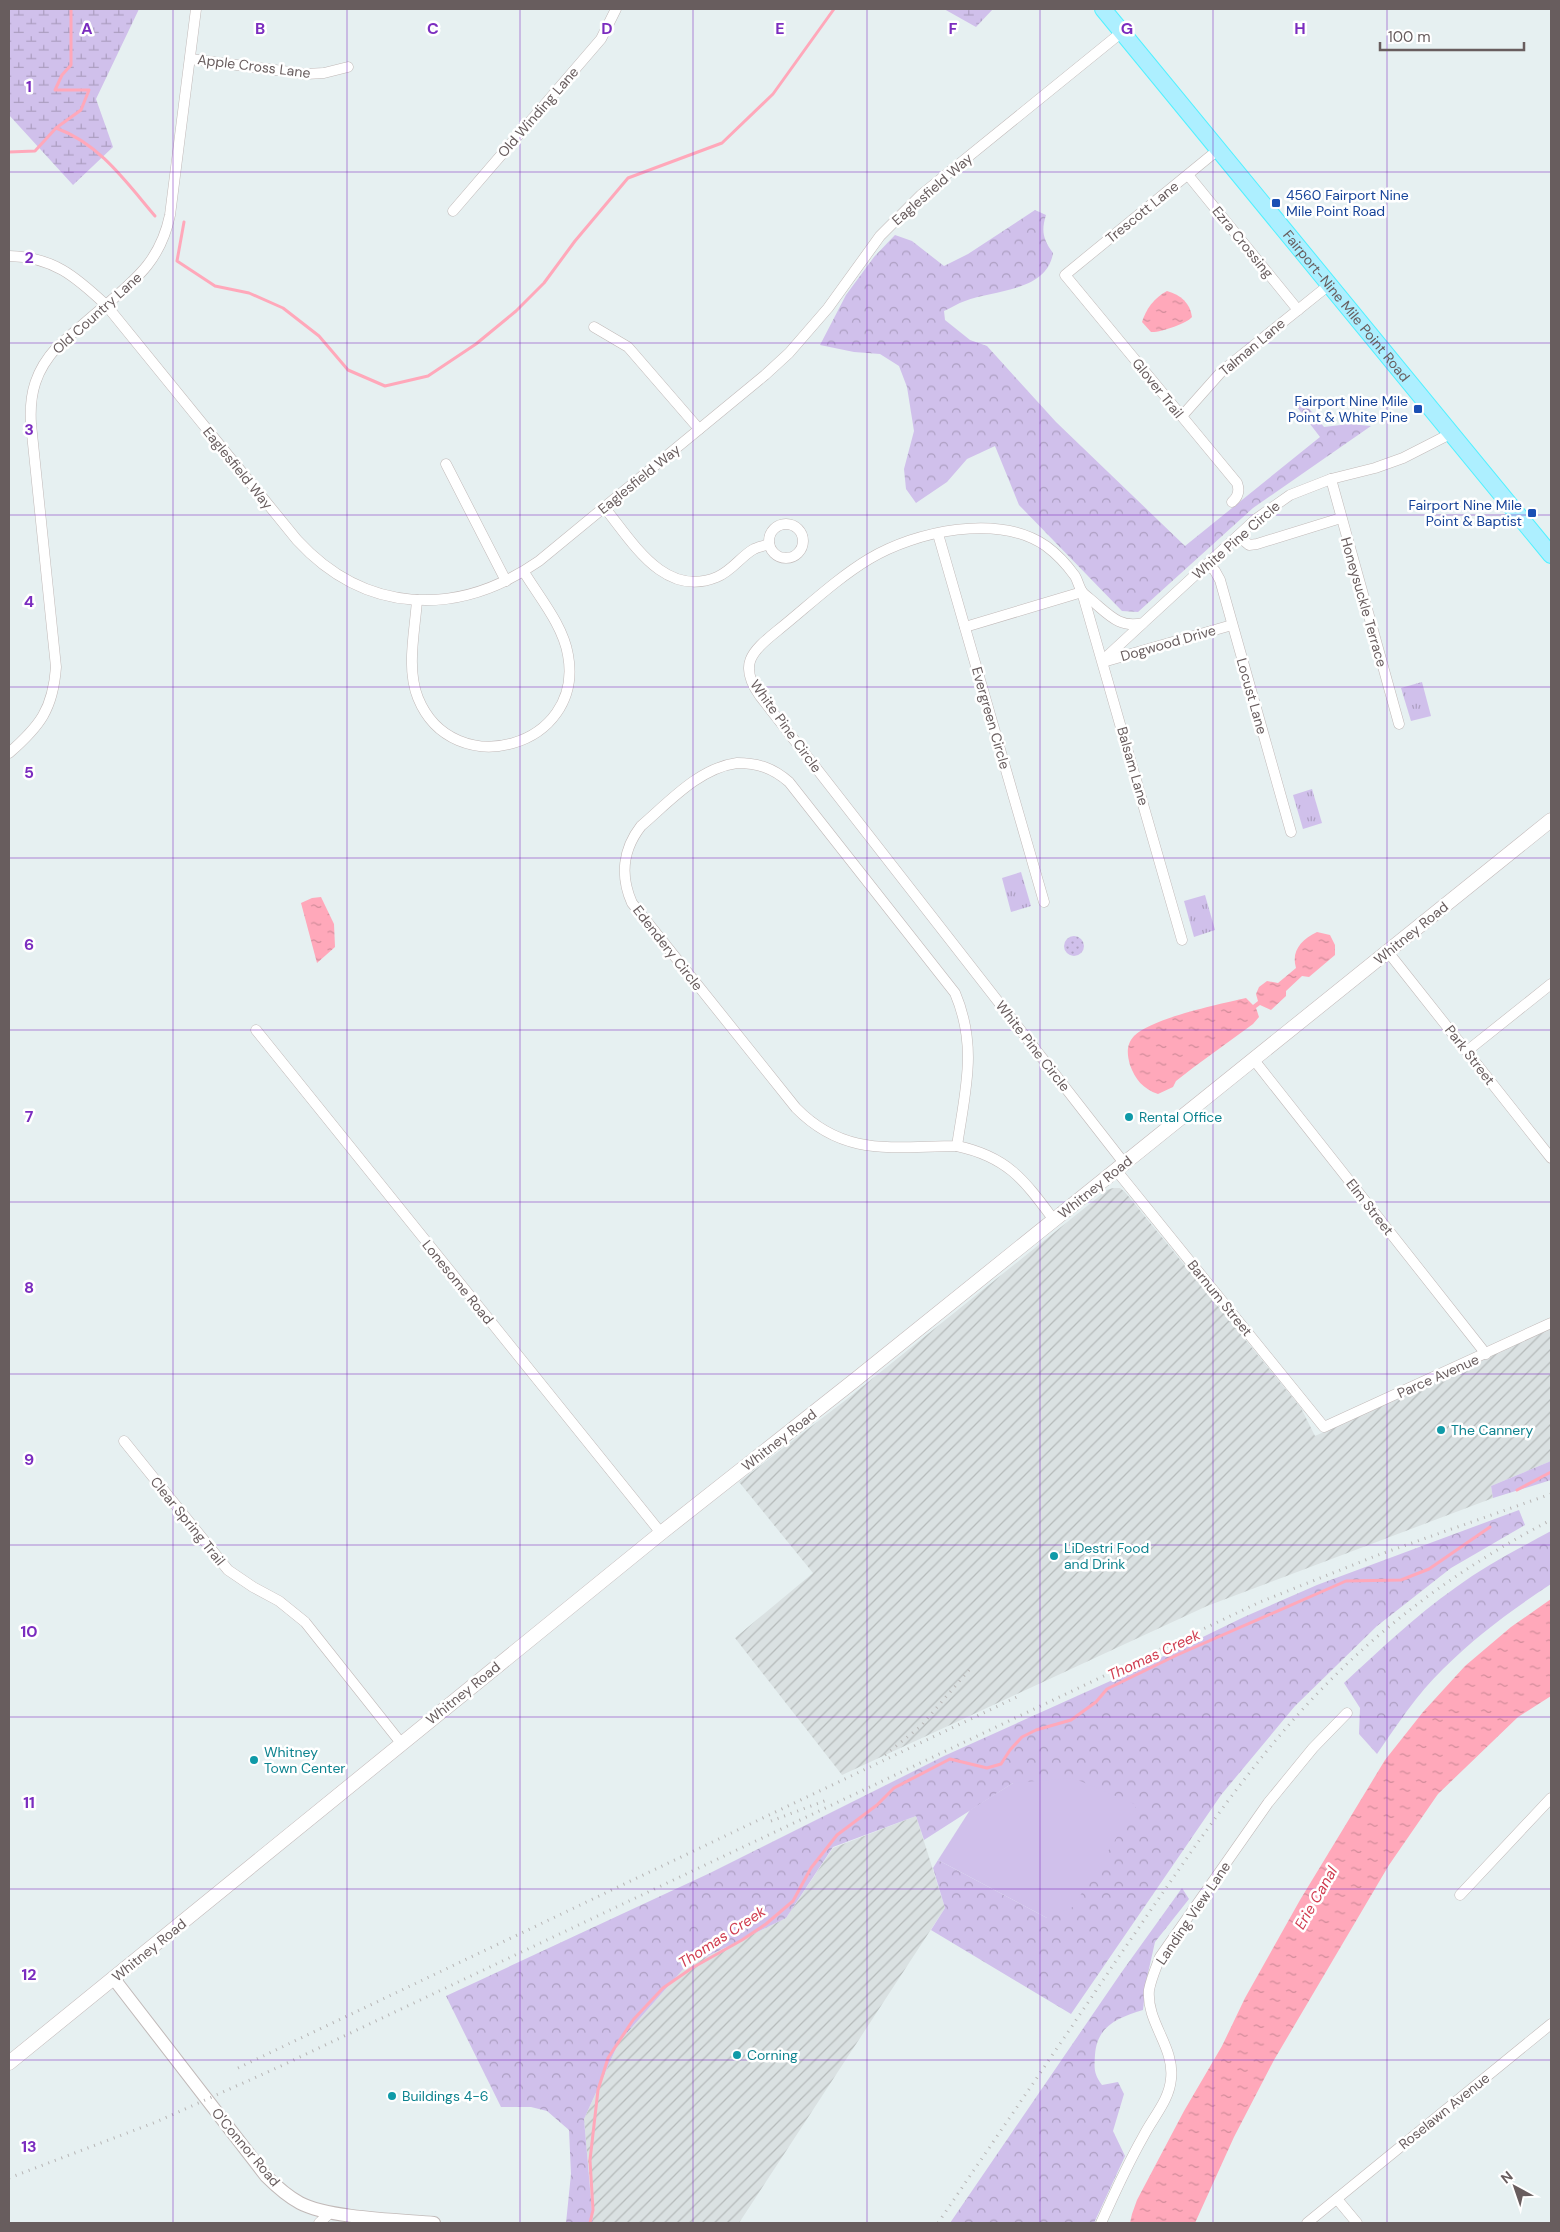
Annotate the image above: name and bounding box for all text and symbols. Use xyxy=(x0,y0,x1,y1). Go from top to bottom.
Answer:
text: A xyxy=(81,18,93,39)
text: B xyxy=(255,18,265,39)
text: C xyxy=(427,18,439,39)
text: D xyxy=(601,18,613,39)
text: E xyxy=(775,18,785,39)
text: F xyxy=(949,18,958,39)
text: G xyxy=(1121,18,1133,39)
text: H xyxy=(1294,18,1306,39)
scale bar xyxy=(1380,20,1524,52)
text: 100 m xyxy=(1388,27,1431,47)
street label: Apple Cross Lane xyxy=(197,50,312,82)
street label: Old Winding Lane xyxy=(494,63,582,161)
text: 1 xyxy=(26,76,32,97)
street label: Eaglesfield Way xyxy=(888,149,976,229)
street label: Trescott Lane xyxy=(1102,177,1182,247)
place label: 4560 Fairport Nine Mile Point Road xyxy=(1286,186,1409,220)
marker: 4560 Fairport Nine Mile Point Road xyxy=(1270,197,1282,209)
street label: Ezra Crossing xyxy=(1209,202,1278,282)
street label: Fairport-Nine Mile Point Road xyxy=(1279,226,1414,385)
text: 2 xyxy=(24,247,34,268)
street label: Old Country Lane xyxy=(49,268,145,358)
street label: Talman Lane xyxy=(1215,314,1289,380)
street label: Glover Trail xyxy=(1128,354,1188,422)
place label: Fairport Nine Mile Point & White Pine xyxy=(1288,392,1408,426)
marker: Fairport Nine Mile Point & White Pine xyxy=(1412,403,1424,415)
text: 3 xyxy=(24,419,34,440)
street label: Eaglesfield Way xyxy=(199,423,277,513)
street label: Eaglesfield Way xyxy=(594,440,684,518)
place label: Fairport Nine Mile Point & Baptist xyxy=(1408,496,1522,530)
street label: White Pine Circle xyxy=(1188,497,1284,583)
marker: Fairport Nine Mile Point & Baptist xyxy=(1526,507,1538,519)
street label: Honeysuckle Terrace xyxy=(1337,535,1391,669)
text: 4 xyxy=(24,591,34,612)
street label: Dogwood Drive xyxy=(1118,621,1218,665)
street label: Locust Lane xyxy=(1233,656,1271,736)
street label: Evergreen Circle xyxy=(968,665,1014,771)
street label: White Pine Circle xyxy=(746,676,826,776)
street label: Balsam Lane xyxy=(1113,725,1153,807)
text: 5 xyxy=(24,762,34,783)
street label: Whitney Road xyxy=(1370,898,1452,968)
street label: Edendery Circle xyxy=(629,902,707,994)
text: 6 xyxy=(24,934,34,955)
street label: White Pine Circle xyxy=(992,997,1074,1095)
street label: Park Street xyxy=(1441,1021,1499,1089)
text: 7 xyxy=(25,1106,34,1127)
place label: Rental Office xyxy=(1139,1108,1222,1126)
marker: Rental Office xyxy=(1123,1111,1135,1123)
street label: Whitney Road xyxy=(1054,1152,1136,1222)
street label: Elm Street xyxy=(1342,1175,1398,1239)
street label: Lonesome Road xyxy=(418,1236,498,1328)
street label: Barnum Street xyxy=(1184,1256,1256,1340)
text: 8 xyxy=(24,1277,34,1298)
street label: Parce Avenue xyxy=(1394,1350,1482,1402)
street label: Whitney Road xyxy=(738,1405,820,1475)
place label: The Cannery xyxy=(1451,1421,1533,1439)
marker: The Cannery xyxy=(1435,1424,1447,1436)
text: 9 xyxy=(24,1449,34,1470)
street label: Clear Spring Trail xyxy=(147,1473,229,1569)
place label: LiDestri Food and Drink xyxy=(1064,1539,1149,1573)
marker: LiDestri Food and Drink xyxy=(1048,1550,1060,1562)
text: 10 xyxy=(20,1621,38,1642)
water label: Thomas Creek xyxy=(1104,1625,1204,1685)
street label: Whitney Road xyxy=(422,1658,504,1728)
place label: Whitney Town Center xyxy=(264,1743,346,1777)
marker: Whitney Town Center xyxy=(248,1754,260,1766)
text: 11 xyxy=(23,1792,35,1813)
street label: Landing View Lane xyxy=(1152,1858,1234,1968)
water label: Erie Canal xyxy=(1290,1862,1342,1933)
water label: Thomas Creek xyxy=(675,1901,770,1973)
street label: Whitney Road xyxy=(108,1915,190,1985)
text: 12 xyxy=(21,1964,37,1985)
place label: Corning xyxy=(747,2046,798,2064)
marker: Corning xyxy=(731,2049,743,2061)
street label: Roselawn Avenue xyxy=(1395,2069,1493,2153)
place label: Buildings 4-6 xyxy=(402,2087,489,2105)
marker: Buildings 4-6 xyxy=(386,2090,398,2102)
street label: O'Connor Road xyxy=(208,2104,284,2190)
text: 13 xyxy=(21,2136,37,2157)
north arrow xyxy=(1490,2162,1540,2212)
text: N xyxy=(1497,2167,1516,2187)

